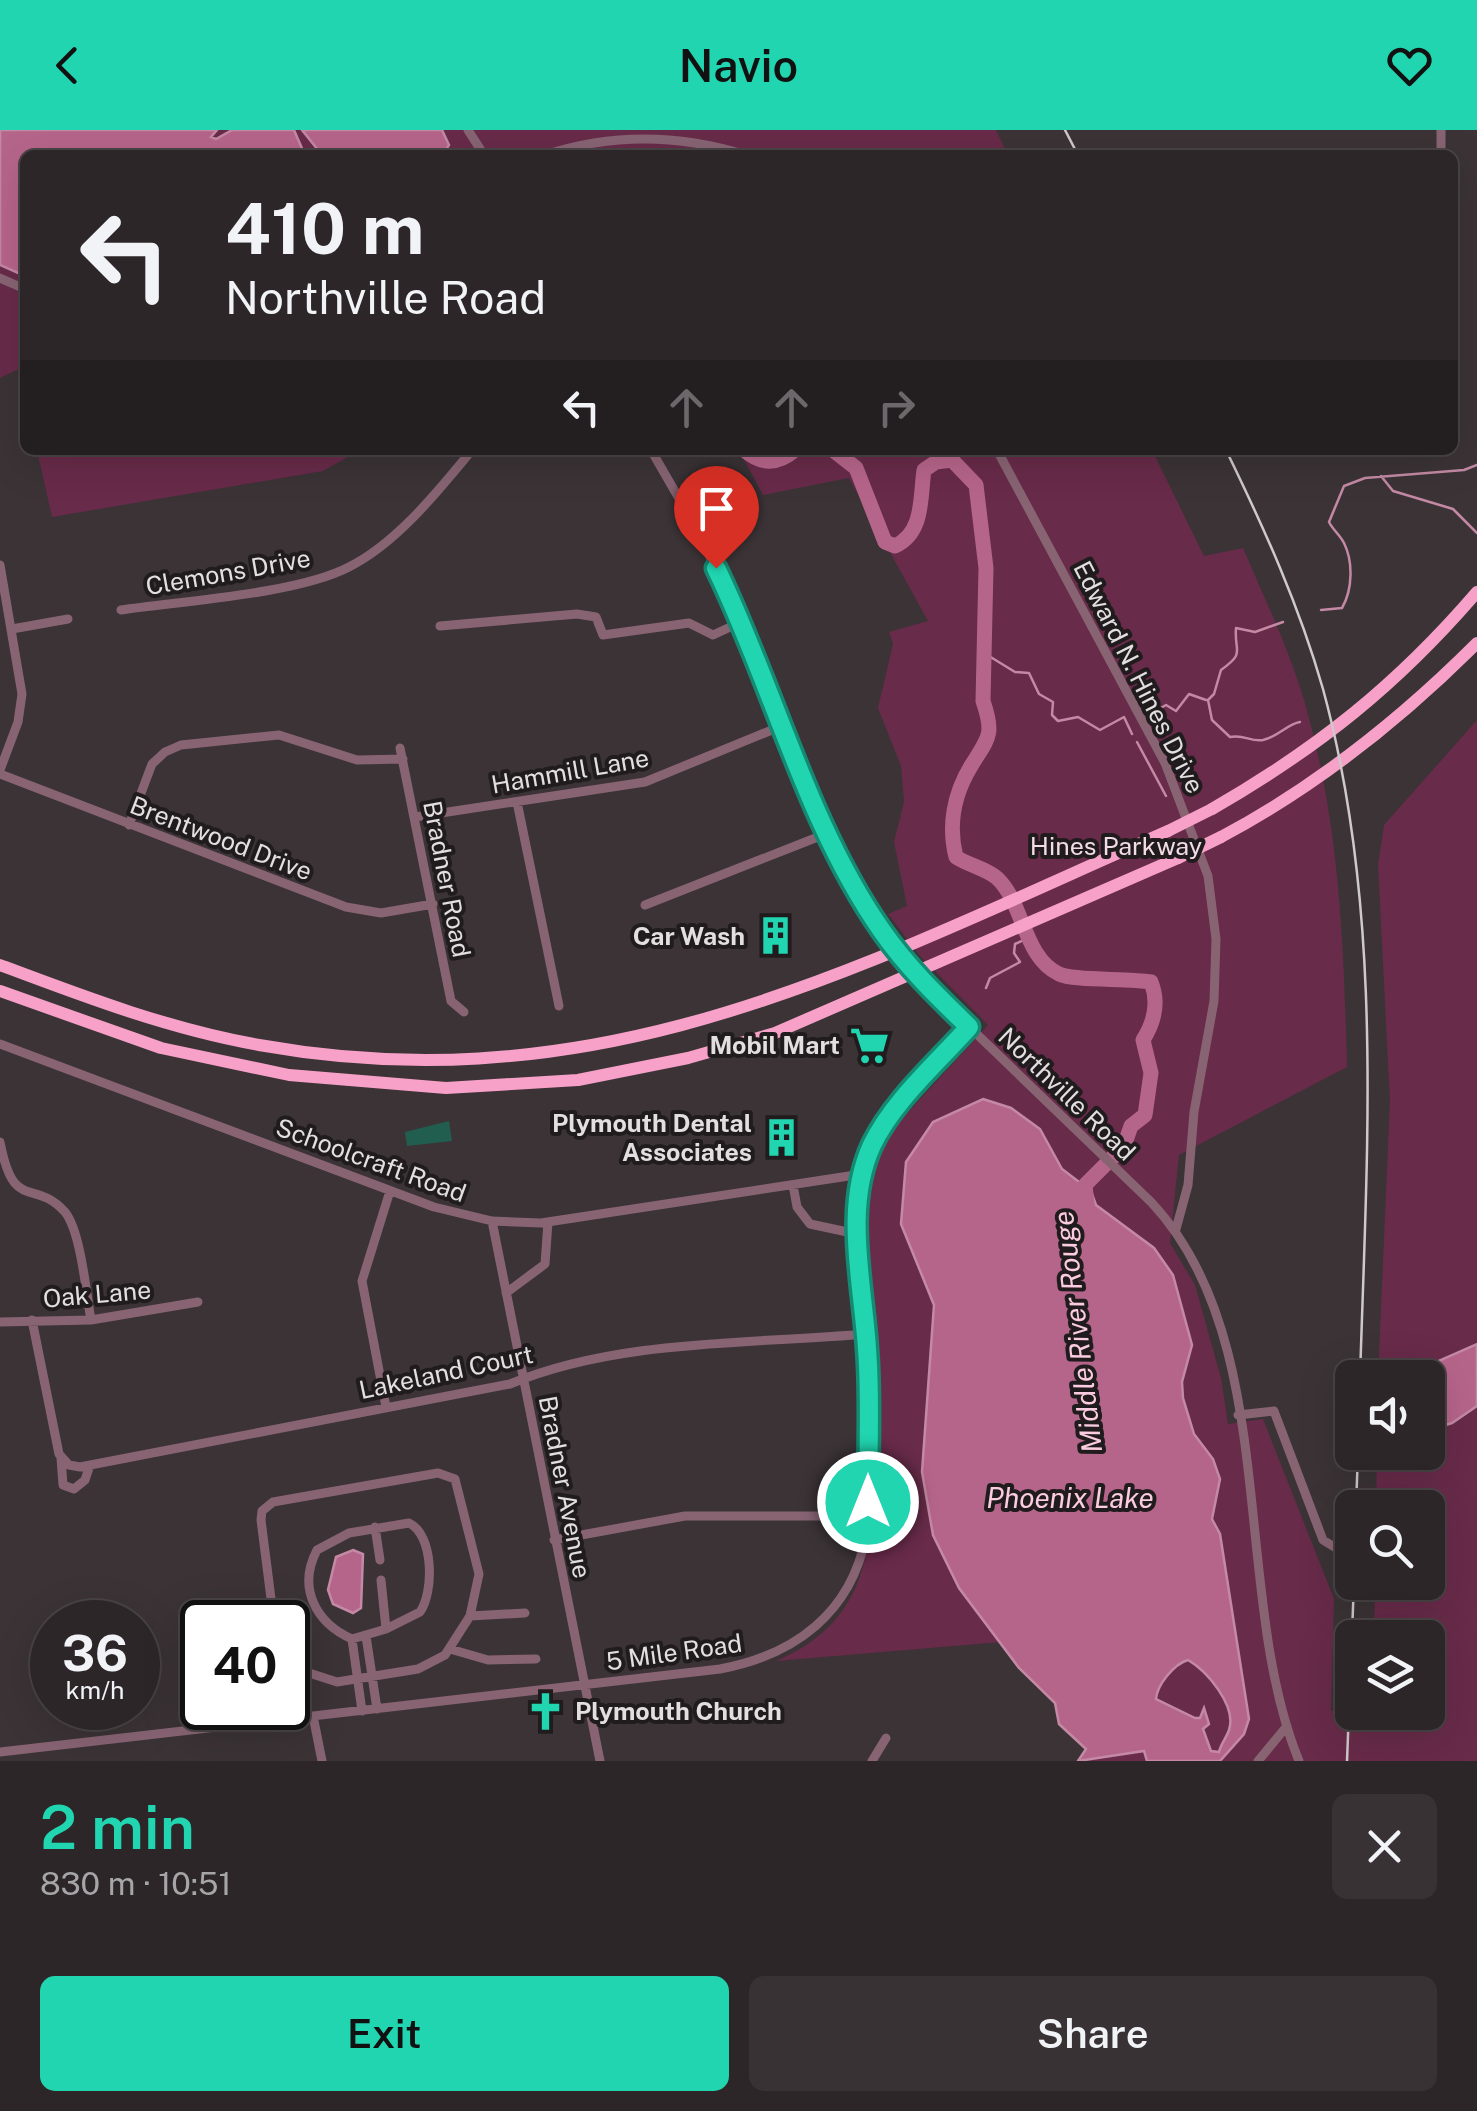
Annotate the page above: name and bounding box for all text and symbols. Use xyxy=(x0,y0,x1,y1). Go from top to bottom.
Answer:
icon: back xyxy=(40,38,95,93)
icon: heart xyxy=(1382,38,1437,93)
text: Navio xyxy=(679,39,798,92)
text: 410 m xyxy=(225,187,424,270)
icon: left xyxy=(60,190,190,320)
text: Northville Road xyxy=(225,271,546,324)
icon: left xyxy=(554,380,609,435)
icon: ahead xyxy=(659,380,714,435)
icon: ahead xyxy=(764,380,819,435)
icon: right xyxy=(869,380,924,435)
pin xyxy=(674,466,759,569)
icon: arrive xyxy=(689,481,744,536)
street label: Clemons Drive xyxy=(143,543,313,601)
street label: Edward N. Hines Drive xyxy=(1067,556,1211,798)
street label: Hammill Lane xyxy=(489,742,651,800)
street label: Brentwood Drive xyxy=(126,790,316,886)
street label: Bradner Road xyxy=(417,798,477,960)
park label: Hines Parkway xyxy=(1030,831,1202,861)
building icon: Car Wash xyxy=(754,915,796,957)
place label: Car Wash xyxy=(633,921,745,951)
street label: Northville Road xyxy=(992,1021,1142,1167)
supermarket icon: Mobil Mart xyxy=(849,1024,891,1066)
place label: Mobil Mart xyxy=(710,1030,840,1060)
place label: Plymouth Dental Associates xyxy=(552,1108,752,1167)
street label: Schoolcraft Road xyxy=(272,1112,470,1208)
building icon: Plymouth Dental Associates xyxy=(761,1116,803,1158)
water label: Middle River Rouge xyxy=(1046,1209,1108,1455)
street label: Oak Lane xyxy=(42,1274,152,1314)
street label: Lakeland Court xyxy=(356,1339,536,1405)
map controls xyxy=(1335,1360,1445,1730)
button: sound xyxy=(1335,1360,1445,1470)
street label: Bradner Avenue xyxy=(533,1393,597,1581)
position arrow xyxy=(816,1450,920,1554)
water label: Phoenix Lake xyxy=(986,1481,1154,1514)
button: search xyxy=(1335,1490,1445,1600)
speed limit sign: 40 xyxy=(180,1600,310,1730)
button: layers xyxy=(1335,1620,1445,1730)
text: 36 xyxy=(62,1623,128,1682)
street label: 5 Mile Road xyxy=(604,1628,744,1676)
text: km/h xyxy=(66,1675,124,1705)
church icon: Plymouth Church xyxy=(524,1690,566,1732)
place label: Plymouth Church xyxy=(575,1696,782,1726)
text: 2 min xyxy=(40,1792,195,1863)
button: close xyxy=(1332,1794,1437,1899)
text: 830 m · 10:51 xyxy=(40,1865,232,1902)
button: Exit xyxy=(40,1976,729,2091)
button: Share xyxy=(749,1976,1437,2091)

